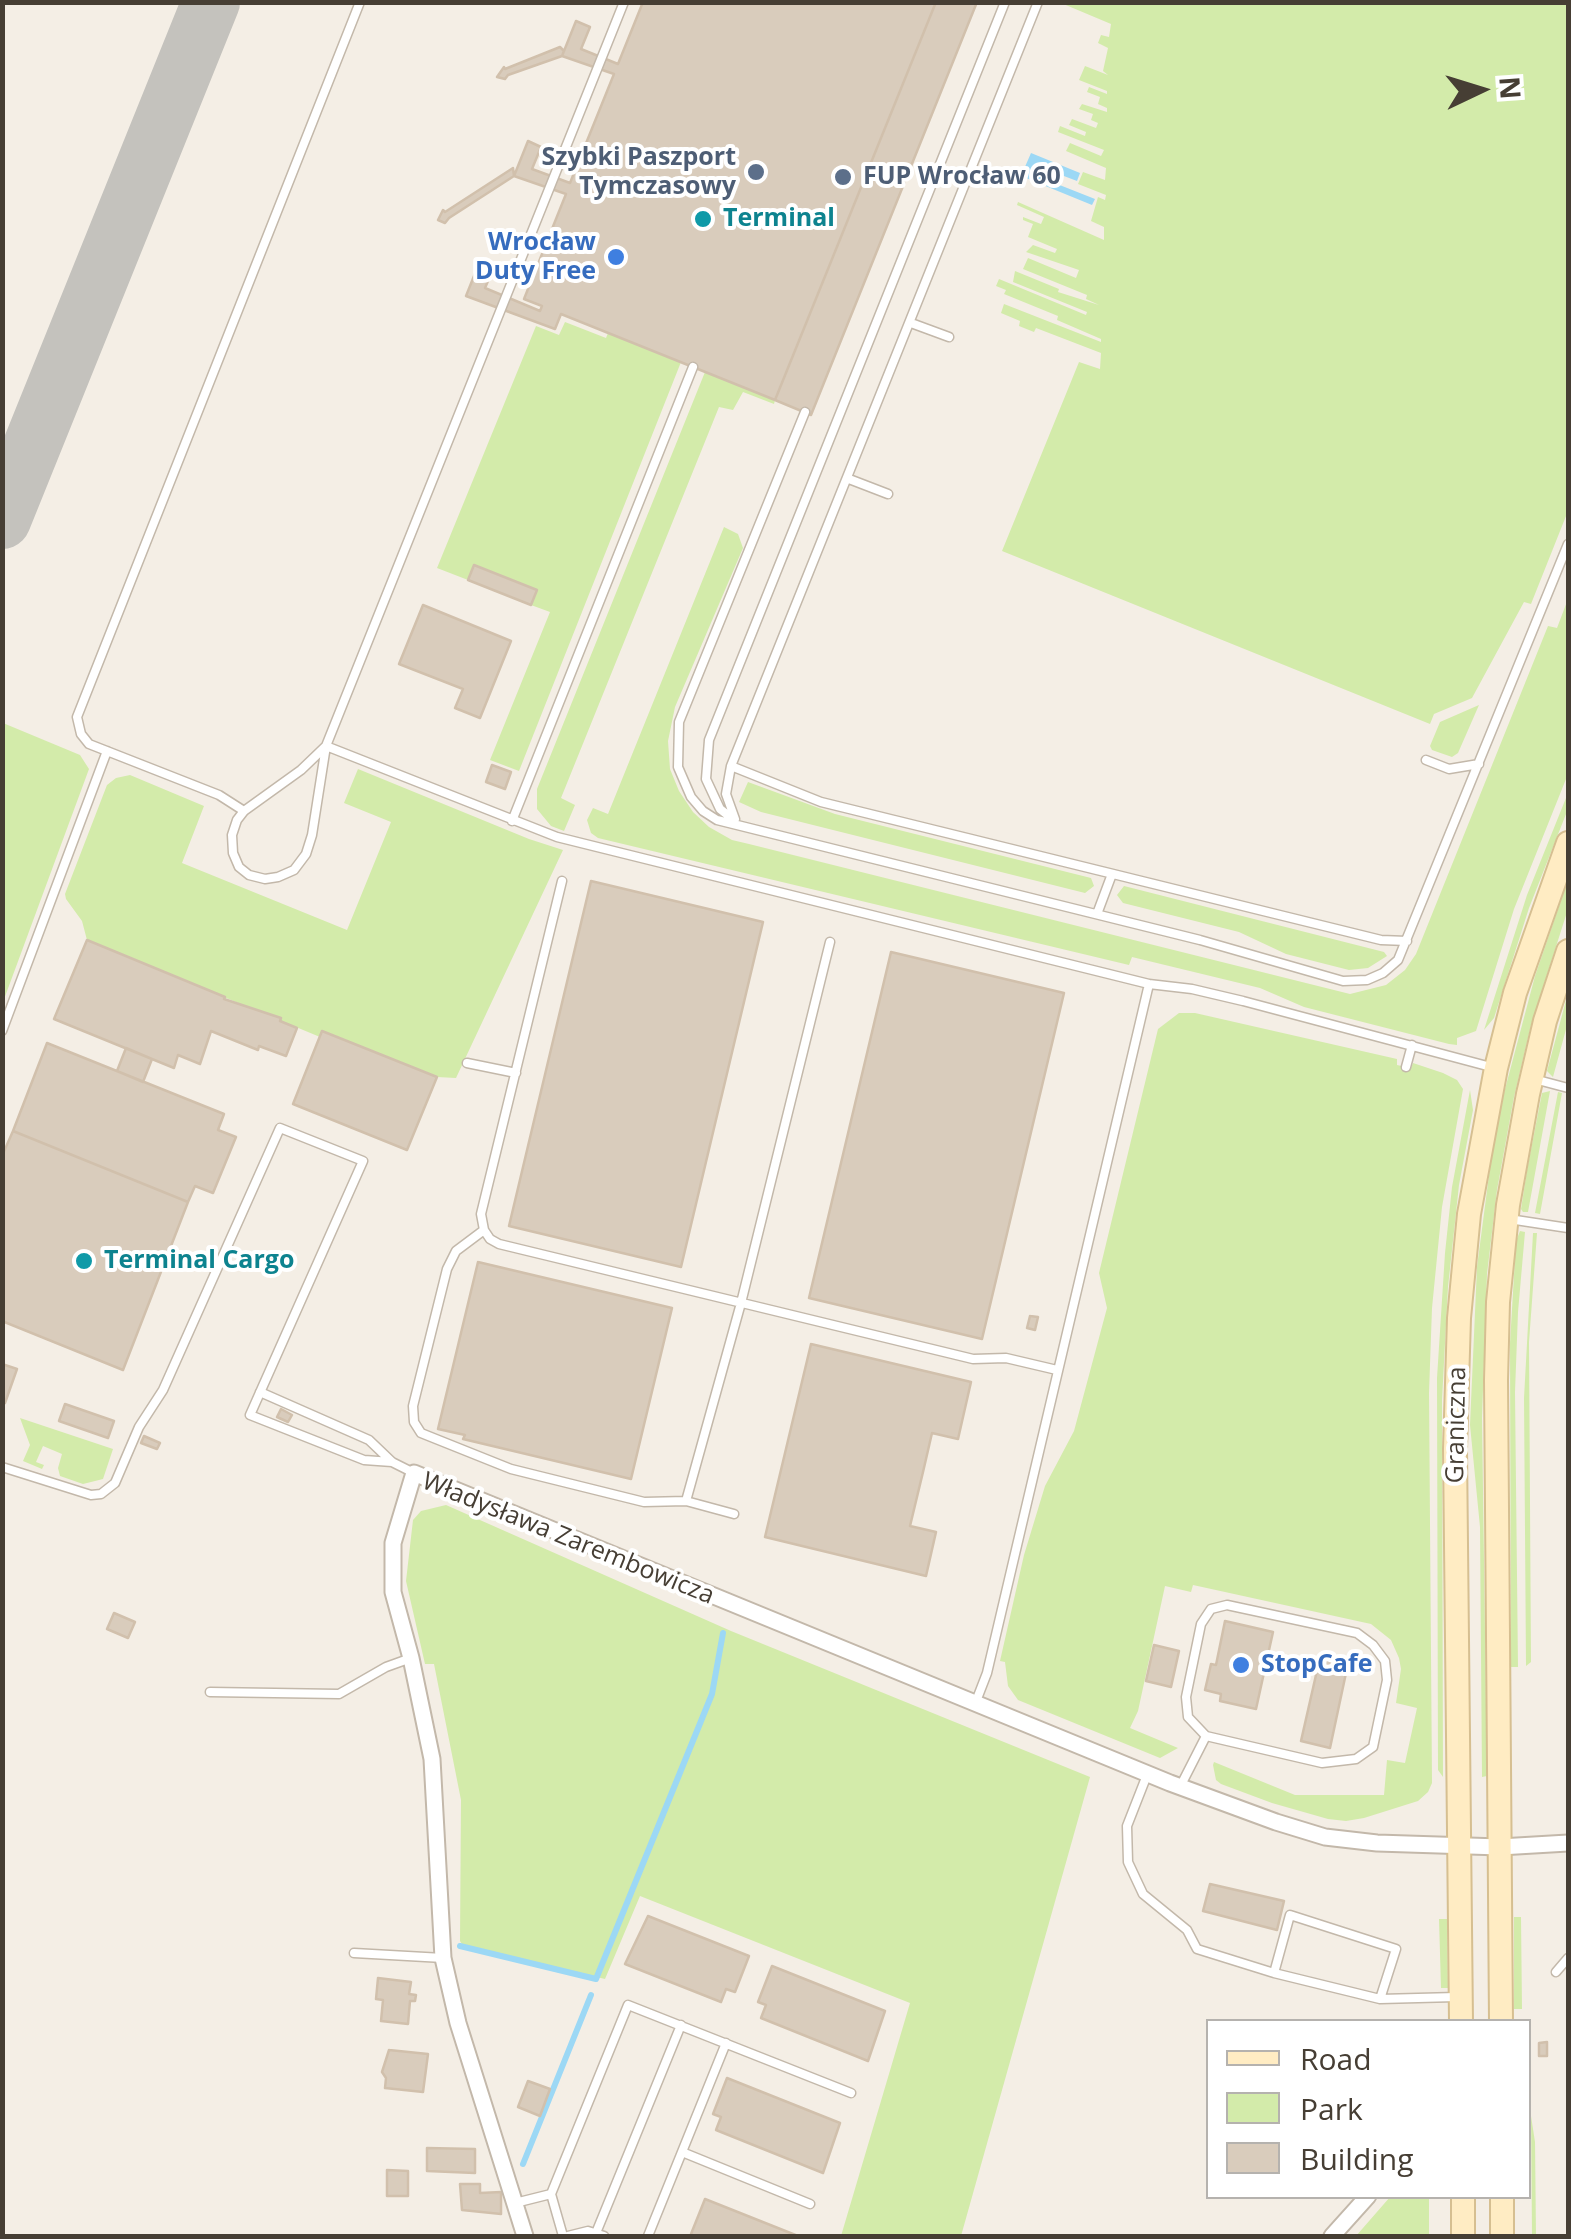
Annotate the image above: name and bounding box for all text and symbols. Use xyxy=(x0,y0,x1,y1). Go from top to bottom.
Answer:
north arrow xyxy=(1431,40,1531,140)
text: N xyxy=(1491,75,1531,101)
place label: Szybki Paszport Tymczasowy xyxy=(541,143,736,202)
marker: Szybki Paszport Tymczasowy xyxy=(745,161,767,183)
place label: FUP Wrocław 60 xyxy=(863,162,1061,192)
marker: FUP Wrocław 60 xyxy=(832,166,854,188)
place label: Terminal xyxy=(723,204,835,234)
marker: Terminal xyxy=(692,208,714,230)
place label: Wrocław Duty Free xyxy=(475,228,596,287)
marker: Wrocław Duty Free xyxy=(605,246,627,268)
place label: Terminal Cargo xyxy=(104,1246,294,1276)
marker: Terminal Cargo xyxy=(73,1250,95,1272)
street label: Graniczna xyxy=(1441,1366,1473,1484)
street label: Władysława Zarembowicza xyxy=(418,1467,718,1611)
place label: StopCafe xyxy=(1261,1650,1372,1680)
marker: StopCafe xyxy=(1230,1654,1252,1676)
legend xyxy=(1206,2019,1531,2199)
text: Road xyxy=(1300,2038,1372,2079)
text: Park xyxy=(1300,2088,1363,2129)
text: Building xyxy=(1300,2138,1414,2179)

